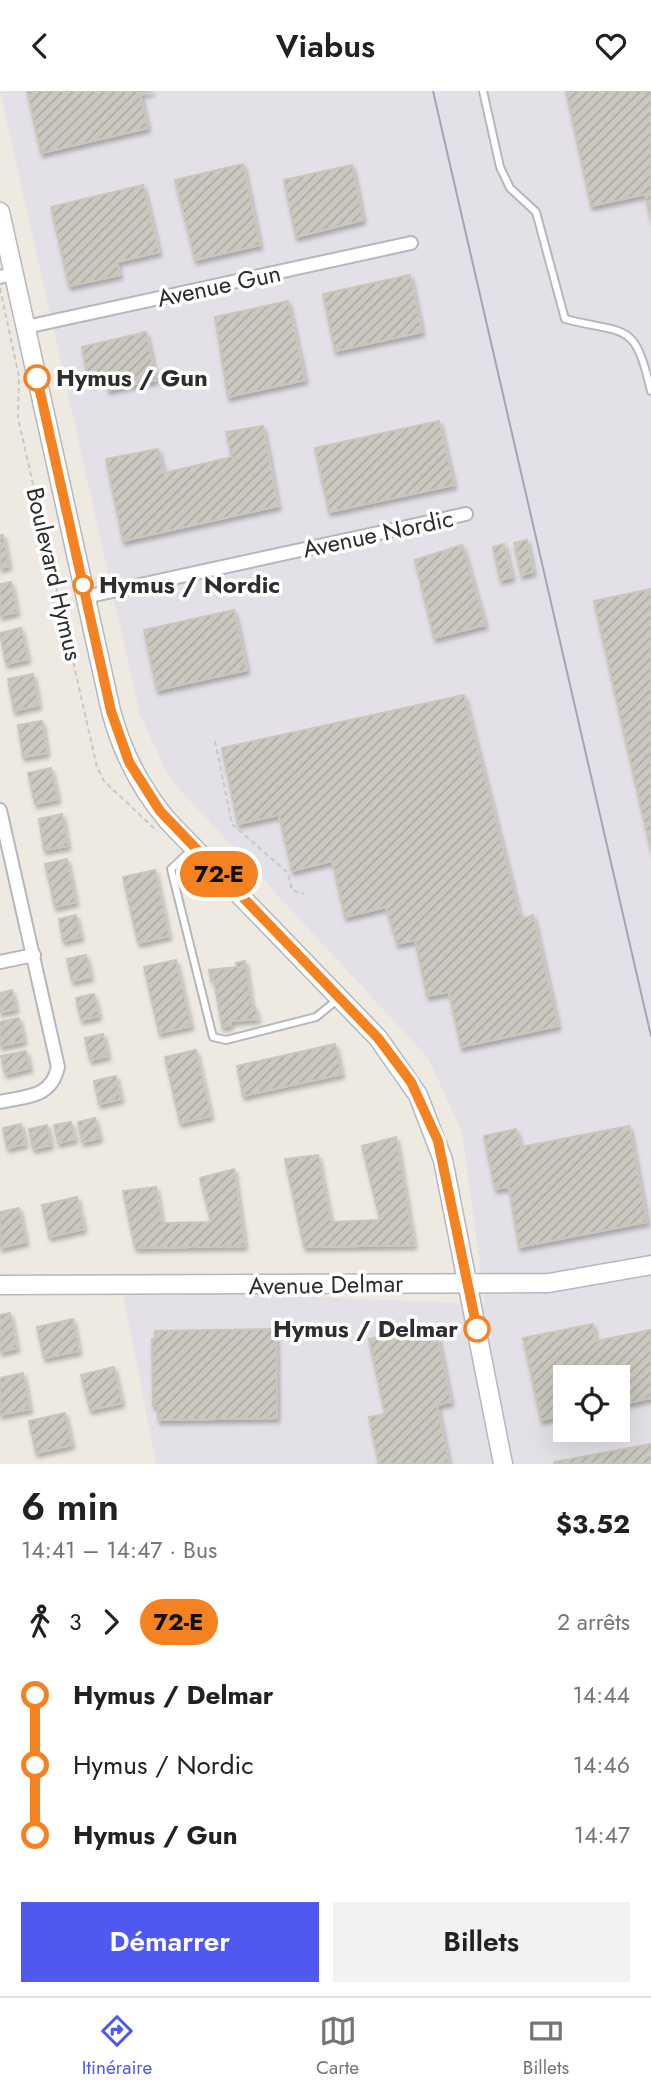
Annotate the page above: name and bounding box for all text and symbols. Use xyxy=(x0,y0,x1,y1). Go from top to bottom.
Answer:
text: Viabus xyxy=(276,23,375,69)
icon: back xyxy=(21,27,59,65)
icon: heart xyxy=(592,27,630,65)
street label: Avenue Gun xyxy=(154,255,284,316)
place label: Hymus / Gun xyxy=(56,360,208,395)
marker: Hymus / Gun xyxy=(24,365,50,391)
street label: Boulevard Hymus xyxy=(18,484,91,664)
street label: Avenue Nordic xyxy=(299,500,457,567)
place label: Hymus / Nordic xyxy=(99,567,280,602)
marker: Hymus / Nordic xyxy=(73,575,93,595)
line badge: 72-E xyxy=(170,851,268,897)
text: 72-E xyxy=(194,856,244,891)
street label: Avenue Delmar xyxy=(248,1266,404,1303)
place label: Hymus / Delmar xyxy=(273,1311,458,1346)
marker: Hymus / Delmar xyxy=(464,1316,490,1342)
map controls xyxy=(553,1365,630,1442)
button: locate xyxy=(553,1365,630,1442)
text: 6 min xyxy=(21,1479,119,1534)
text: $3.52 xyxy=(556,1505,630,1543)
text: 14:41 – 14:47 · Bus xyxy=(21,1533,217,1567)
icon: walk xyxy=(21,1603,59,1641)
icon: forward xyxy=(92,1603,130,1641)
text: 72-E xyxy=(154,1604,204,1639)
text: 3 xyxy=(69,1605,82,1639)
text: 2 arrêts xyxy=(557,1605,630,1639)
text: Hymus / Delmar xyxy=(73,1676,274,1714)
text: 14:44 xyxy=(573,1678,630,1712)
text: Hymus / Nordic xyxy=(73,1746,254,1784)
text: 14:46 xyxy=(573,1748,630,1782)
text: Hymus / Gun xyxy=(73,1816,238,1854)
text: 14:47 xyxy=(574,1818,630,1852)
button: Démarrer xyxy=(21,1902,319,1982)
button: Billets xyxy=(333,1902,630,1982)
tab: Itinéraire xyxy=(82,2012,152,2081)
tab: Carte xyxy=(316,2012,359,2081)
tab: Billets xyxy=(523,2012,569,2081)

